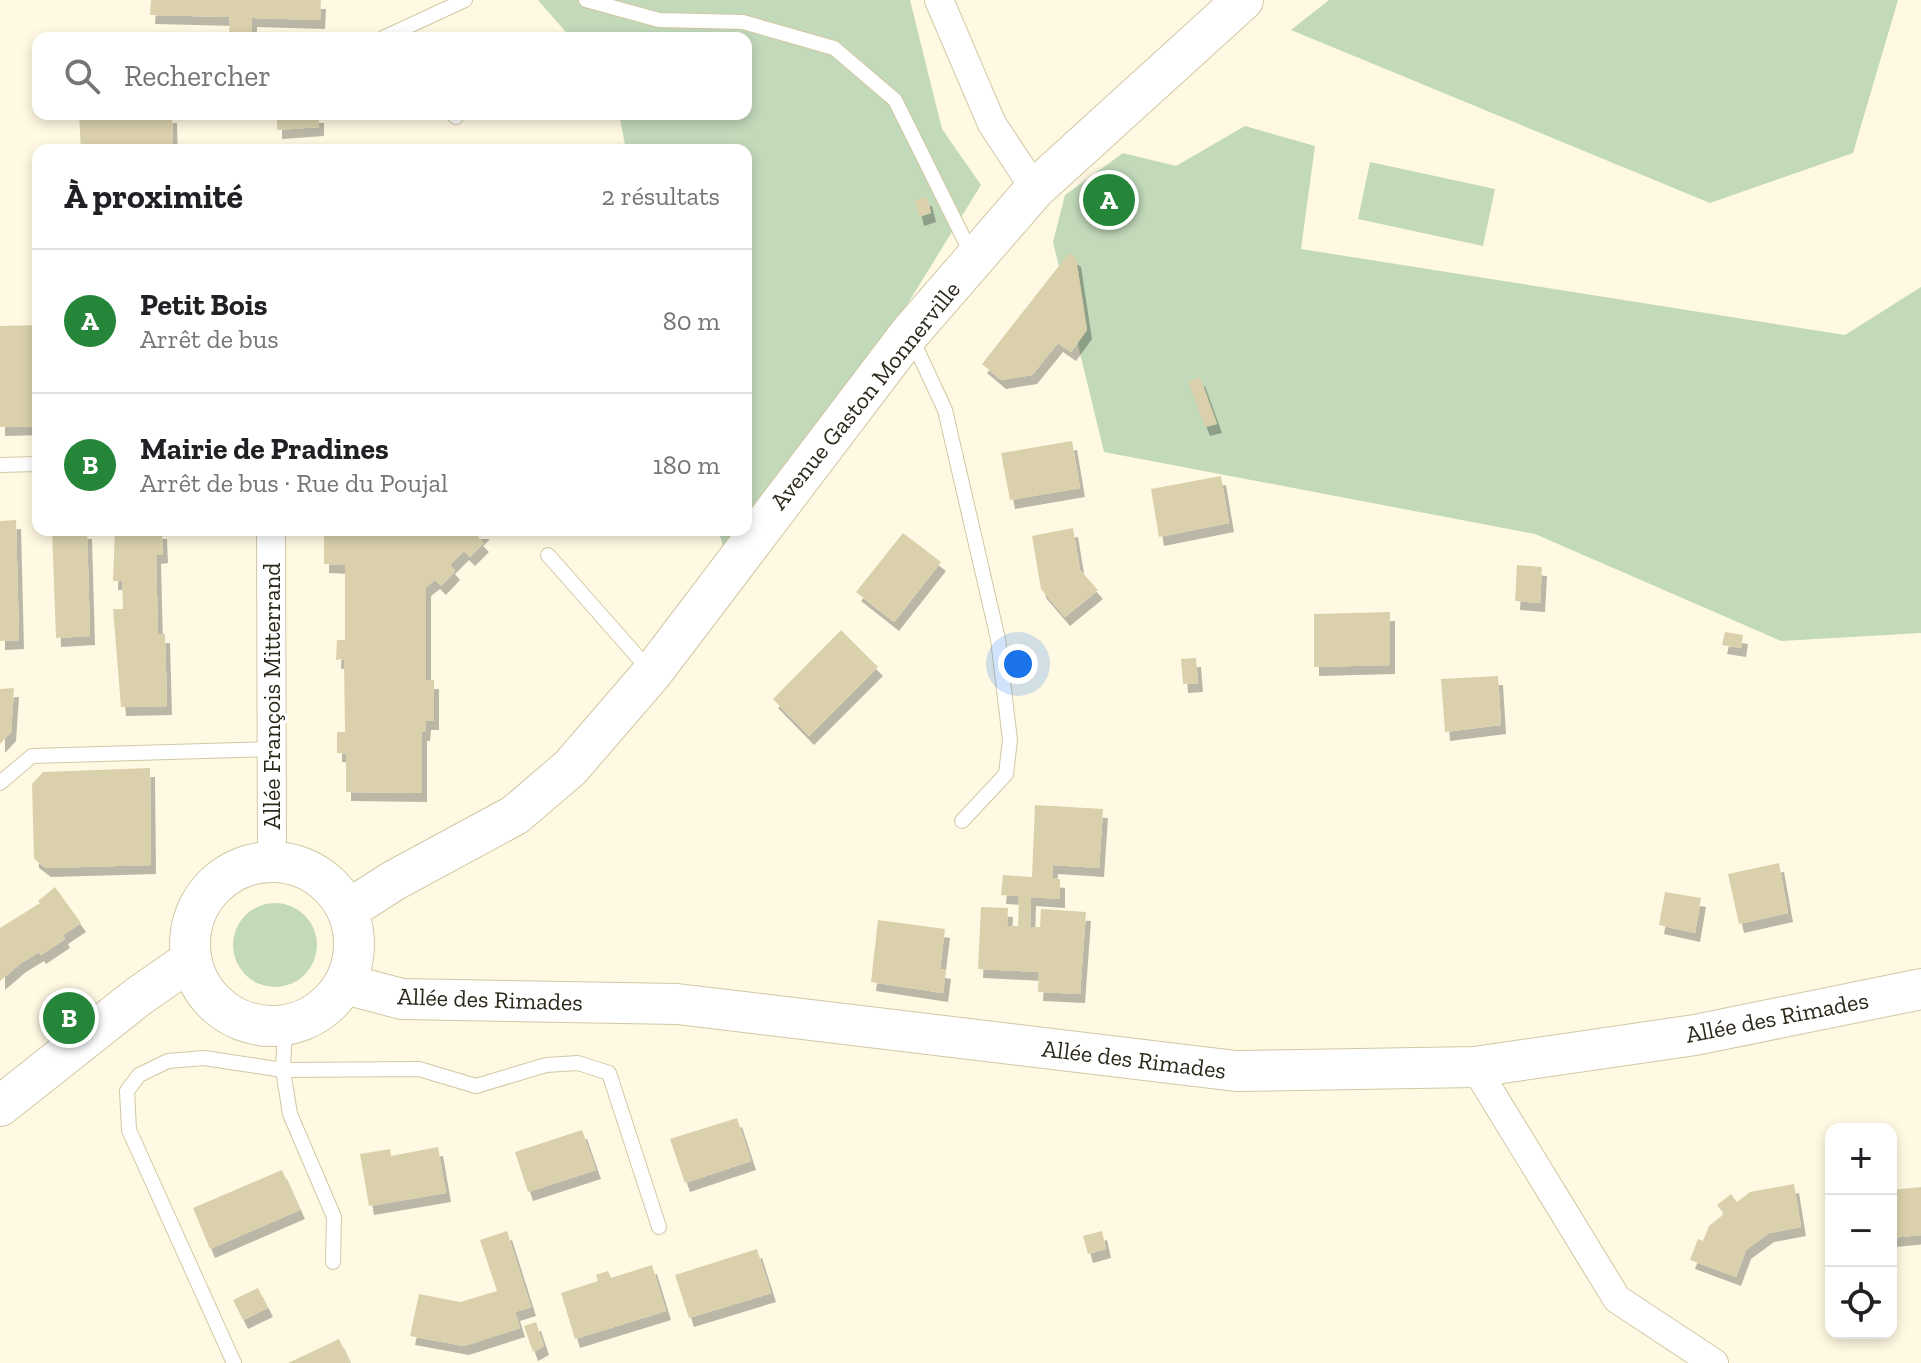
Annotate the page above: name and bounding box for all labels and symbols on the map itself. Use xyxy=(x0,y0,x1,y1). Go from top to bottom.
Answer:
pin: A xyxy=(1083,170,1135,230)
street label: Avenue Gaston Monnerville xyxy=(764,275,966,515)
street label: Allée François Mitterrand xyxy=(257,563,286,829)
your location xyxy=(998,644,1038,684)
street label: Allée des Rimades xyxy=(397,981,583,1017)
street label: Allée des Rimades xyxy=(1683,985,1871,1049)
pin: B xyxy=(43,988,95,1048)
street label: Allée des Rimades xyxy=(1040,1033,1228,1085)

